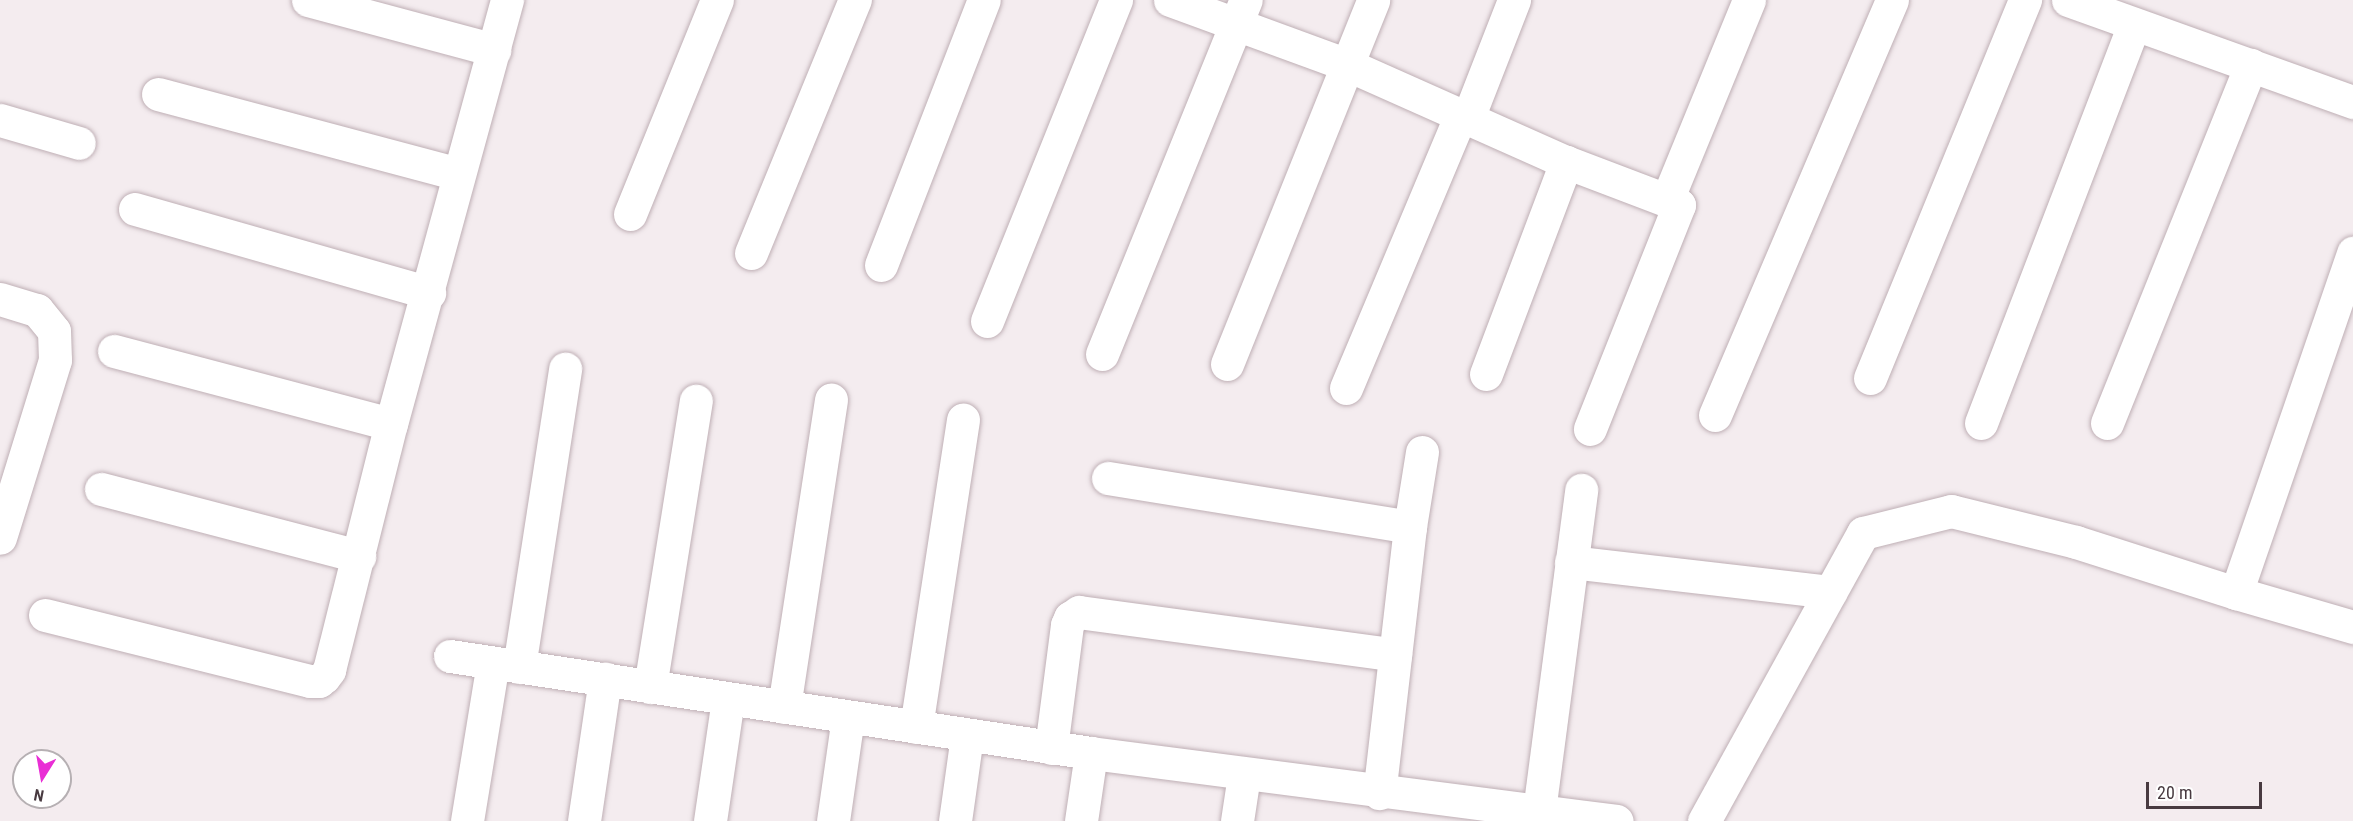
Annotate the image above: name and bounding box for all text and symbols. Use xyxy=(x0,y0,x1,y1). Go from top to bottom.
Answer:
north arrow xyxy=(12,749,72,809)
scale bar xyxy=(2149,770,2264,808)
text: 20 m xyxy=(2157,782,2192,803)
text: N xyxy=(32,785,45,805)

